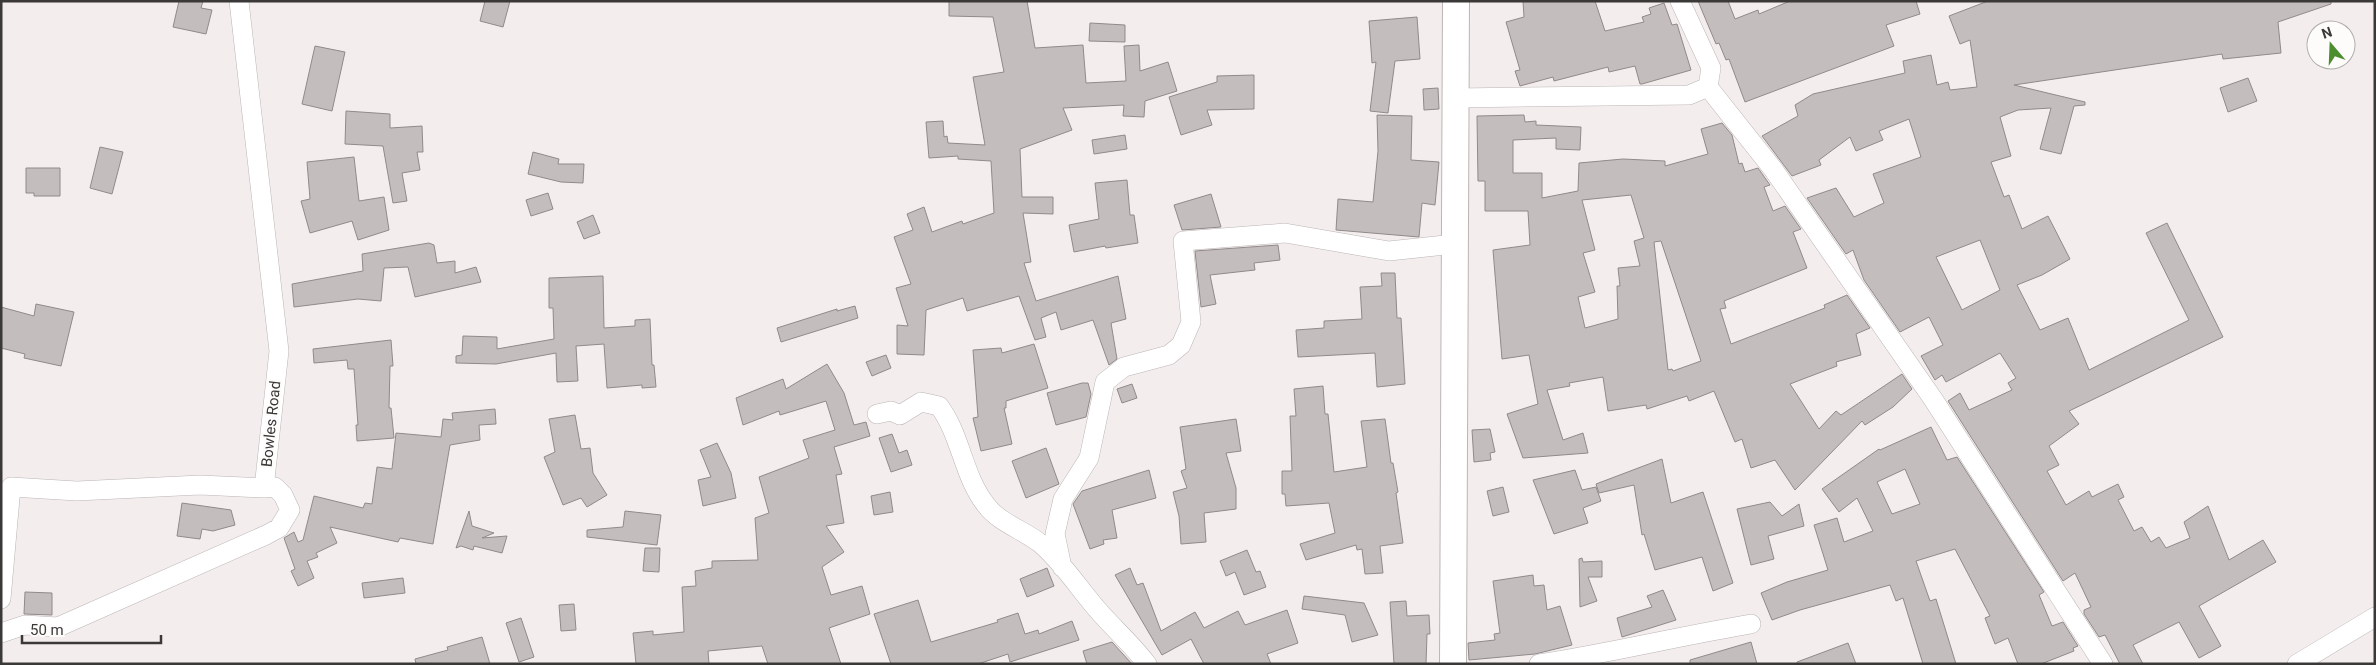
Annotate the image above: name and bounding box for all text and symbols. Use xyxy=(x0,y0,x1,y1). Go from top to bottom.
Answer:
north arrow xyxy=(2306,20,2356,70)
text: N xyxy=(2319,24,2334,42)
street label: Bowles Road xyxy=(258,380,284,468)
scale bar xyxy=(22,612,161,644)
text: 50 m xyxy=(30,621,64,639)

